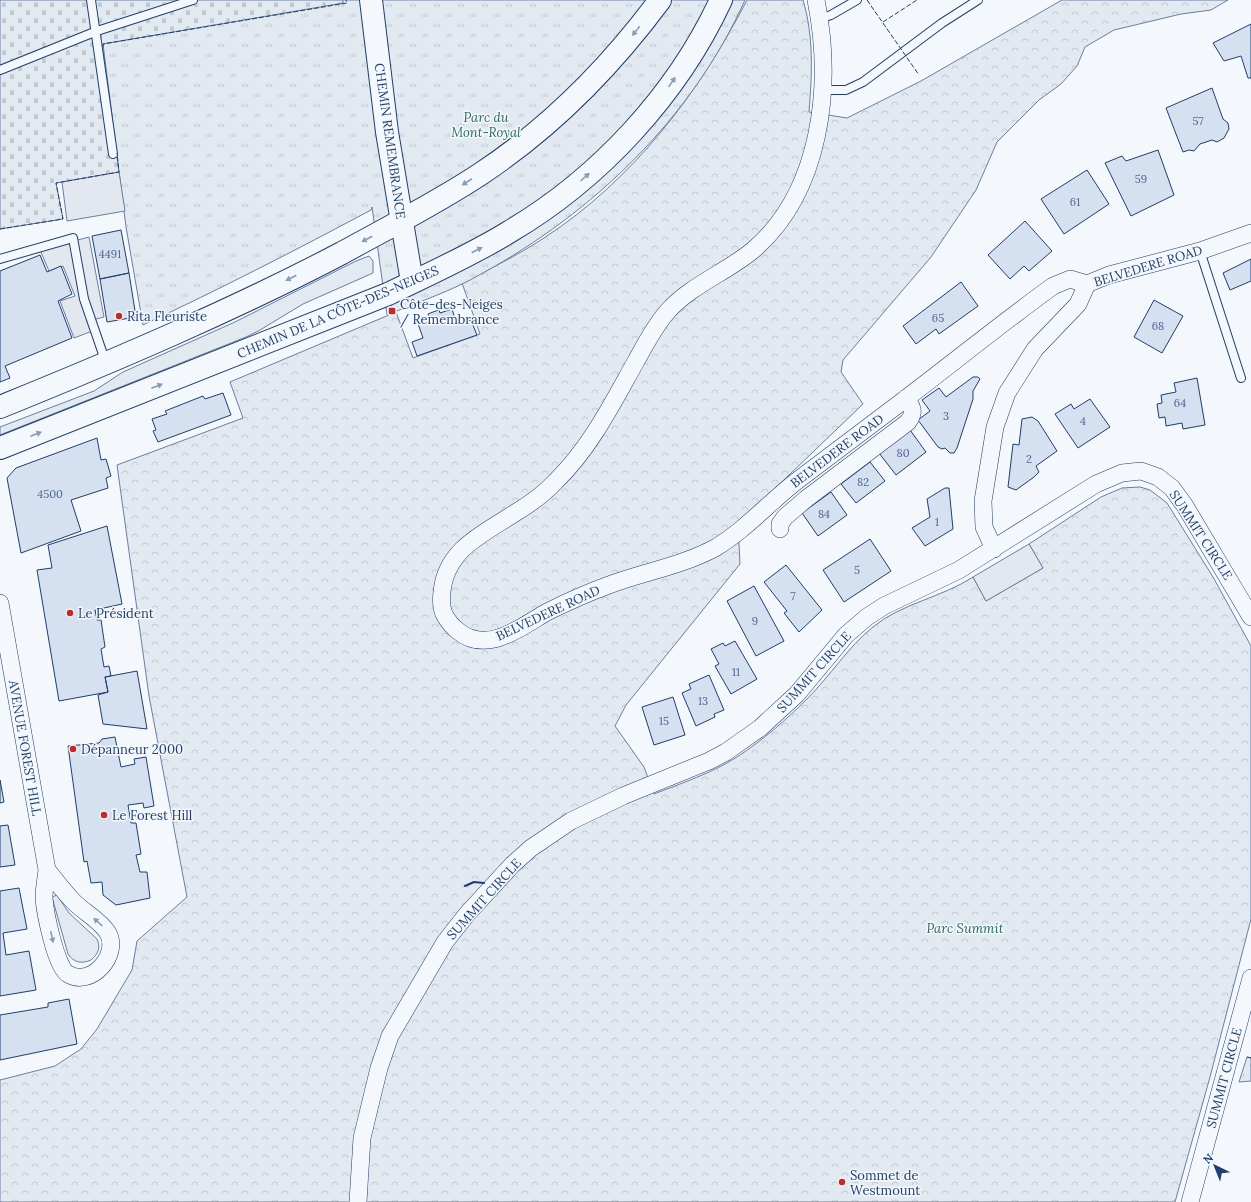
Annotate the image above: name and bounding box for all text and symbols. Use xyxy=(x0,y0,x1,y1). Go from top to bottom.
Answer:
one-way arrow xyxy=(632,25,640,36)
street label: CHEMIN REMEMBRANCE xyxy=(371,62,409,220)
one-way arrow xyxy=(668,76,676,87)
park label: Parc du Mont-Royal xyxy=(451,109,521,141)
house number: 57 xyxy=(1192,114,1204,128)
house number: 59 xyxy=(1135,172,1147,186)
one-way arrow xyxy=(579,173,590,182)
one-way arrow xyxy=(462,178,472,186)
house number: 61 xyxy=(1070,195,1080,209)
one-way arrow xyxy=(361,236,373,242)
street label: BELVEDERE ROAD xyxy=(1092,241,1205,291)
house number: 4491 xyxy=(99,247,121,261)
one-way arrow xyxy=(472,247,483,253)
street label: CHEMIN DE LA CÔTE-DES-NEIGES xyxy=(235,262,441,362)
one-way arrow xyxy=(286,275,297,282)
place label: Côte-des-Neiges / Remembrance xyxy=(400,296,503,328)
marker: Côte-des-Neiges / Remembrance xyxy=(387,306,397,316)
place label: Rita Fleuriste xyxy=(127,308,207,325)
marker: Rita Fleuriste xyxy=(114,311,124,321)
house number: 65 xyxy=(932,311,944,325)
house number: 68 xyxy=(1152,319,1164,333)
one-way arrow xyxy=(152,383,163,389)
house number: 64 xyxy=(1174,396,1186,410)
house number: 3 xyxy=(943,409,949,423)
street label: BELVEDERE ROAD xyxy=(787,410,887,492)
house number: 4 xyxy=(1080,414,1086,428)
one-way arrow xyxy=(31,430,43,436)
house number: 80 xyxy=(896,446,910,460)
house number: 2 xyxy=(1026,452,1032,466)
house number: 82 xyxy=(857,475,869,489)
house number: 4500 xyxy=(37,487,63,501)
street label: SUMMIT CIRCLE xyxy=(1166,487,1236,583)
house number: 84 xyxy=(818,507,830,521)
house number: 1 xyxy=(935,515,939,529)
house number: 5 xyxy=(854,563,860,577)
street label: BELVEDERE ROAD xyxy=(493,581,603,645)
house number: 7 xyxy=(790,589,796,603)
place label: Le Président xyxy=(78,605,154,622)
marker: Le Président xyxy=(65,608,75,618)
house number: 9 xyxy=(752,614,758,628)
street label: SUMMIT CIRCLE xyxy=(773,628,855,716)
house number: 11 xyxy=(732,665,740,679)
street label: AVENUE FOREST HILL xyxy=(5,678,45,818)
house number: 13 xyxy=(698,694,708,708)
house number: 15 xyxy=(659,714,669,728)
place label: Dépanneur 2000 xyxy=(81,741,183,758)
marker: Dépanneur 2000 xyxy=(68,744,78,754)
place label: Le Forest Hill xyxy=(112,807,193,824)
marker: Le Forest Hill xyxy=(99,810,109,820)
street label: SUMMIT CIRCLE xyxy=(443,855,525,943)
one-way arrow xyxy=(93,918,103,927)
park label: Parc Summit xyxy=(927,920,1004,937)
one-way arrow xyxy=(50,930,56,943)
street label: SUMMIT CIRCLE xyxy=(1202,1026,1246,1130)
north arrow xyxy=(1195,1146,1235,1186)
text: N xyxy=(1200,1150,1216,1167)
place label: Sommet de Westmount xyxy=(850,1167,920,1199)
marker: Sommet de Westmount xyxy=(837,1177,847,1187)

